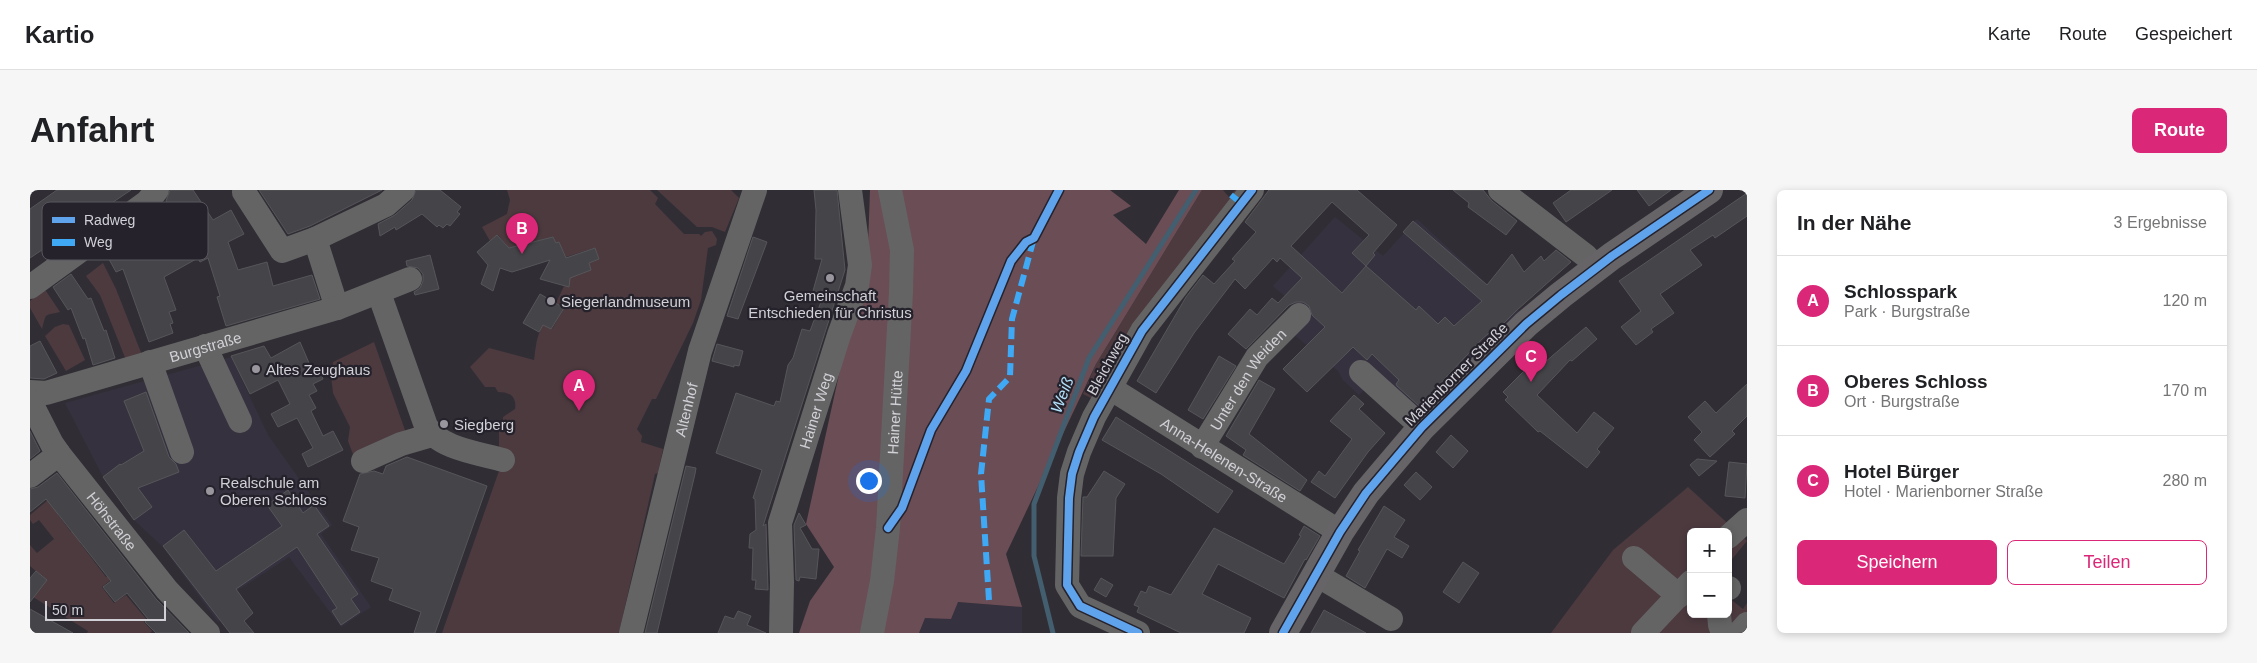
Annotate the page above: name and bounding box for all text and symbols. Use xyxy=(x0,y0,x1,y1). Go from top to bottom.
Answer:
text: Kartio xyxy=(25,21,94,48)
text: Karte xyxy=(1988,24,2031,44)
text: Route xyxy=(2059,24,2107,44)
text: Gespeichert xyxy=(2135,24,2232,44)
button: Route xyxy=(2132,108,2227,153)
text: Anfahrt xyxy=(30,110,154,149)
legend xyxy=(42,202,208,260)
text: In der Nähe xyxy=(1797,211,1911,234)
text: Radweg xyxy=(84,212,135,228)
pin: B xyxy=(506,213,538,254)
text: 3 Ergebnisse xyxy=(2114,214,2207,231)
text: Weg xyxy=(84,234,113,250)
marker: Gemeinschaft Entschieden für Christus xyxy=(824,272,836,284)
text: Schlosspark xyxy=(1844,281,1957,302)
place label: Gemeinschaft Entschieden für Christus xyxy=(748,287,912,321)
text: A xyxy=(1807,292,1819,309)
text: 120 m xyxy=(2163,292,2207,309)
place label: Siegerlandmuseum xyxy=(561,293,690,310)
marker: Siegerlandmuseum xyxy=(545,295,557,307)
text: Park · Burgstraße xyxy=(1844,303,1970,320)
street label: Marienborner Straße xyxy=(1401,319,1511,429)
street label: Unter den Weiden xyxy=(1206,325,1289,433)
street label: Burgstraße xyxy=(167,328,243,365)
street label: Bleichweg xyxy=(1083,330,1131,398)
pin: C xyxy=(1515,341,1547,382)
place label: Altes Zeughaus xyxy=(266,361,370,378)
marker: Altes Zeughaus xyxy=(250,363,262,375)
pin: A xyxy=(563,370,595,411)
street label: Hainer Weg xyxy=(795,370,835,451)
street label: Hainer Hütte xyxy=(884,370,905,455)
text: Oberes Schloss xyxy=(1844,371,1988,392)
water label: Weiß xyxy=(1047,375,1077,415)
street label: Altenhof xyxy=(671,380,701,438)
text: B xyxy=(1807,382,1819,399)
text: 170 m xyxy=(2163,382,2207,399)
text: Ort · Burgstraße xyxy=(1844,393,1960,410)
street label: Anna-Helenen-Straße xyxy=(1158,414,1291,506)
place label: Siegberg xyxy=(454,416,514,433)
marker: Siegberg xyxy=(438,418,450,430)
text: Hotel Bürger xyxy=(1844,461,1959,482)
your location xyxy=(856,468,882,494)
text: C xyxy=(1807,472,1819,489)
text: 280 m xyxy=(2163,472,2207,489)
place label: Realschule am Oberen Schloss xyxy=(220,474,327,508)
text: Hotel · Marienborner Straße xyxy=(1844,483,2043,500)
marker: Realschule am Oberen Schloss xyxy=(204,485,216,497)
street label: Höhstraße xyxy=(84,488,141,554)
map controls xyxy=(1687,528,1732,618)
button: + xyxy=(1687,528,1732,573)
button: Speichern xyxy=(1797,540,1997,585)
button: Teilen xyxy=(2007,540,2207,585)
button: − xyxy=(1687,573,1732,618)
scale bar xyxy=(45,598,166,621)
text: 50 m xyxy=(52,602,83,618)

